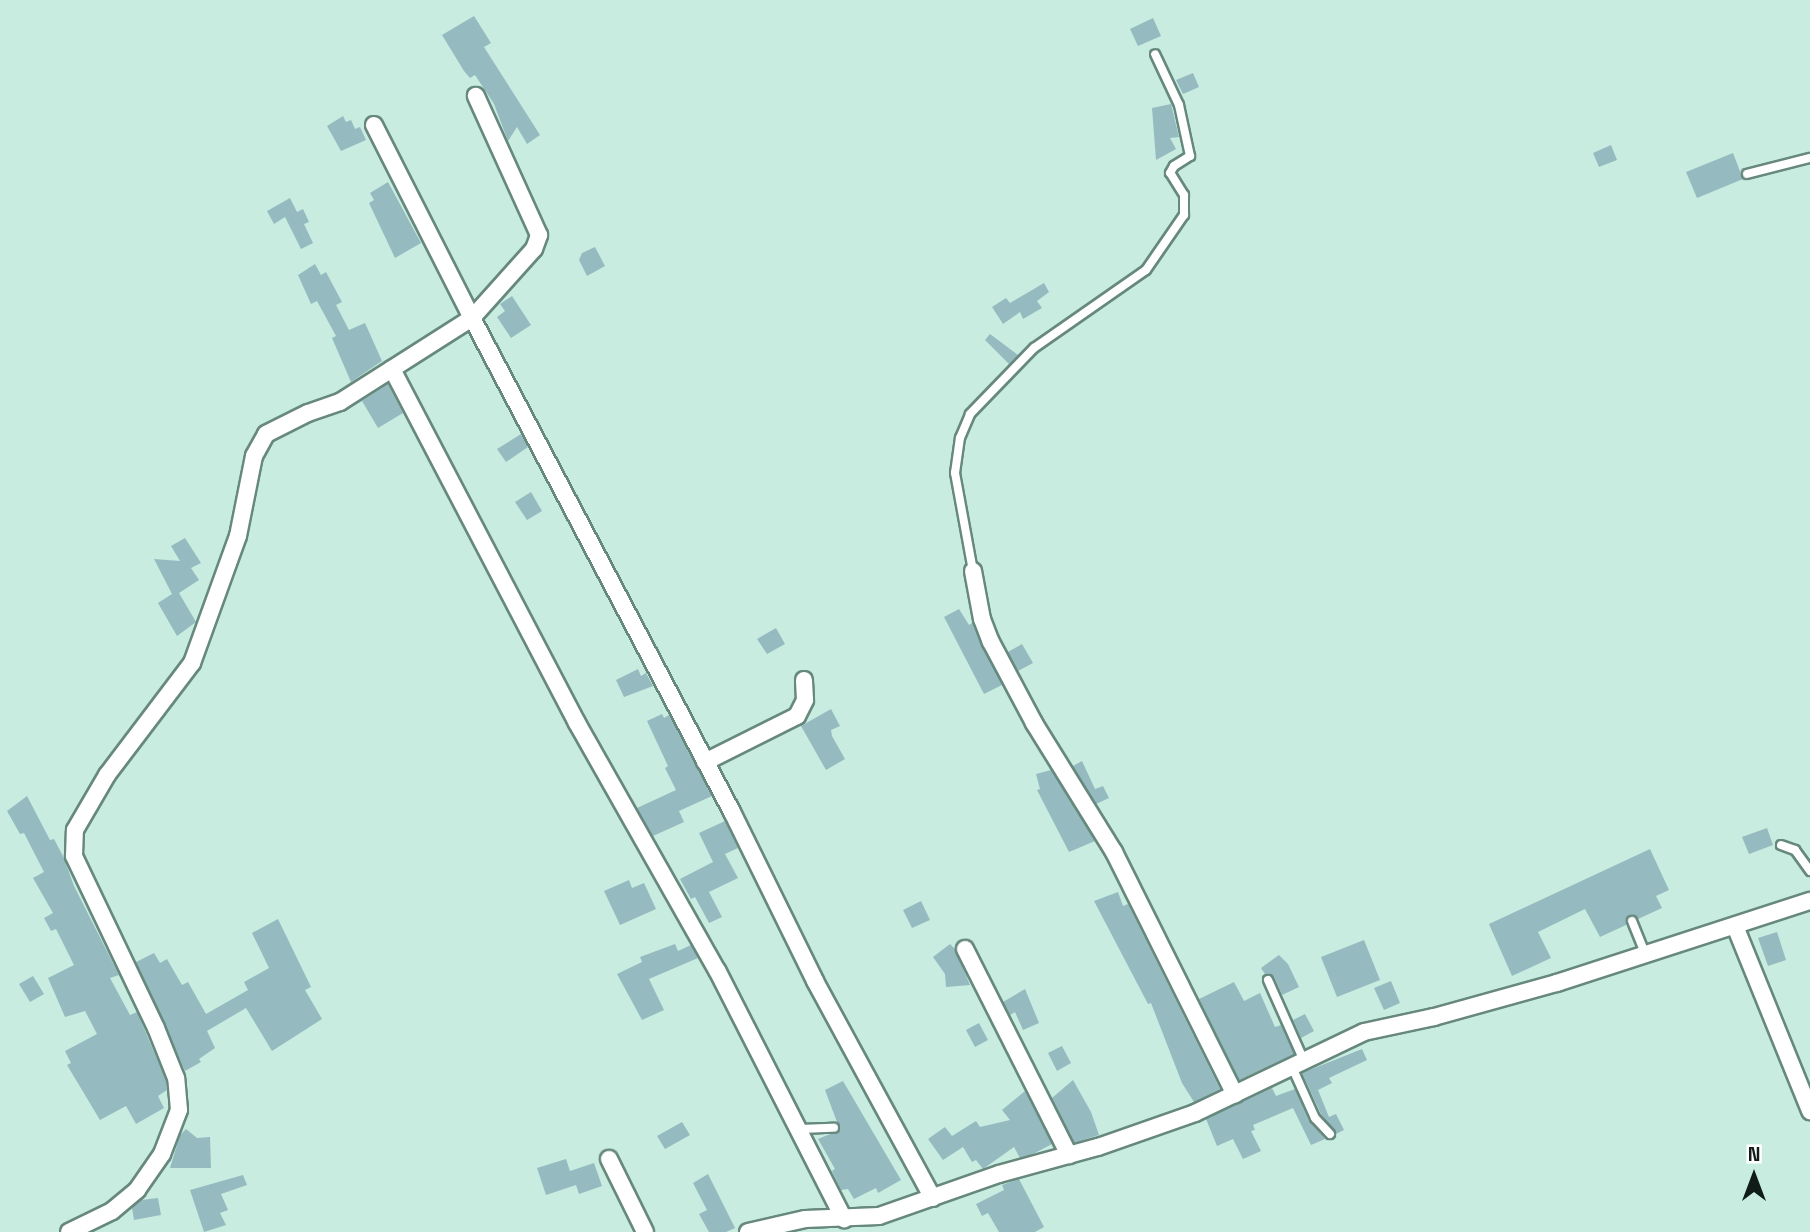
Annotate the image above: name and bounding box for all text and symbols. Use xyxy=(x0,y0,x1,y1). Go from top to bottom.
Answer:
north arrow xyxy=(1719,1141,1789,1211)
text: N xyxy=(1748,1142,1760,1167)

